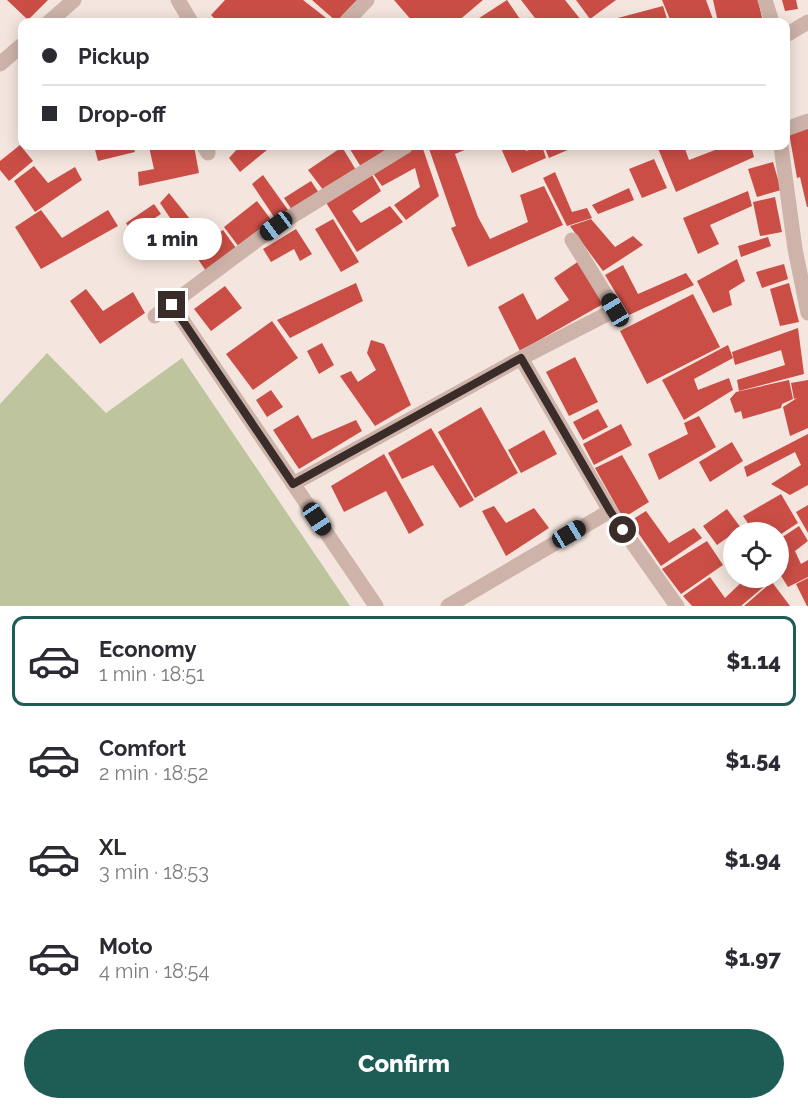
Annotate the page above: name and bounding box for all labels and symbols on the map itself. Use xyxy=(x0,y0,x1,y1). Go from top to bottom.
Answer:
car xyxy=(256,208,296,244)
callout: 1 min xyxy=(122,218,222,260)
car xyxy=(598,290,632,330)
route end xyxy=(158,291,185,318)
car xyxy=(299,499,335,539)
route start xyxy=(609,516,636,543)
car xyxy=(549,517,589,551)

